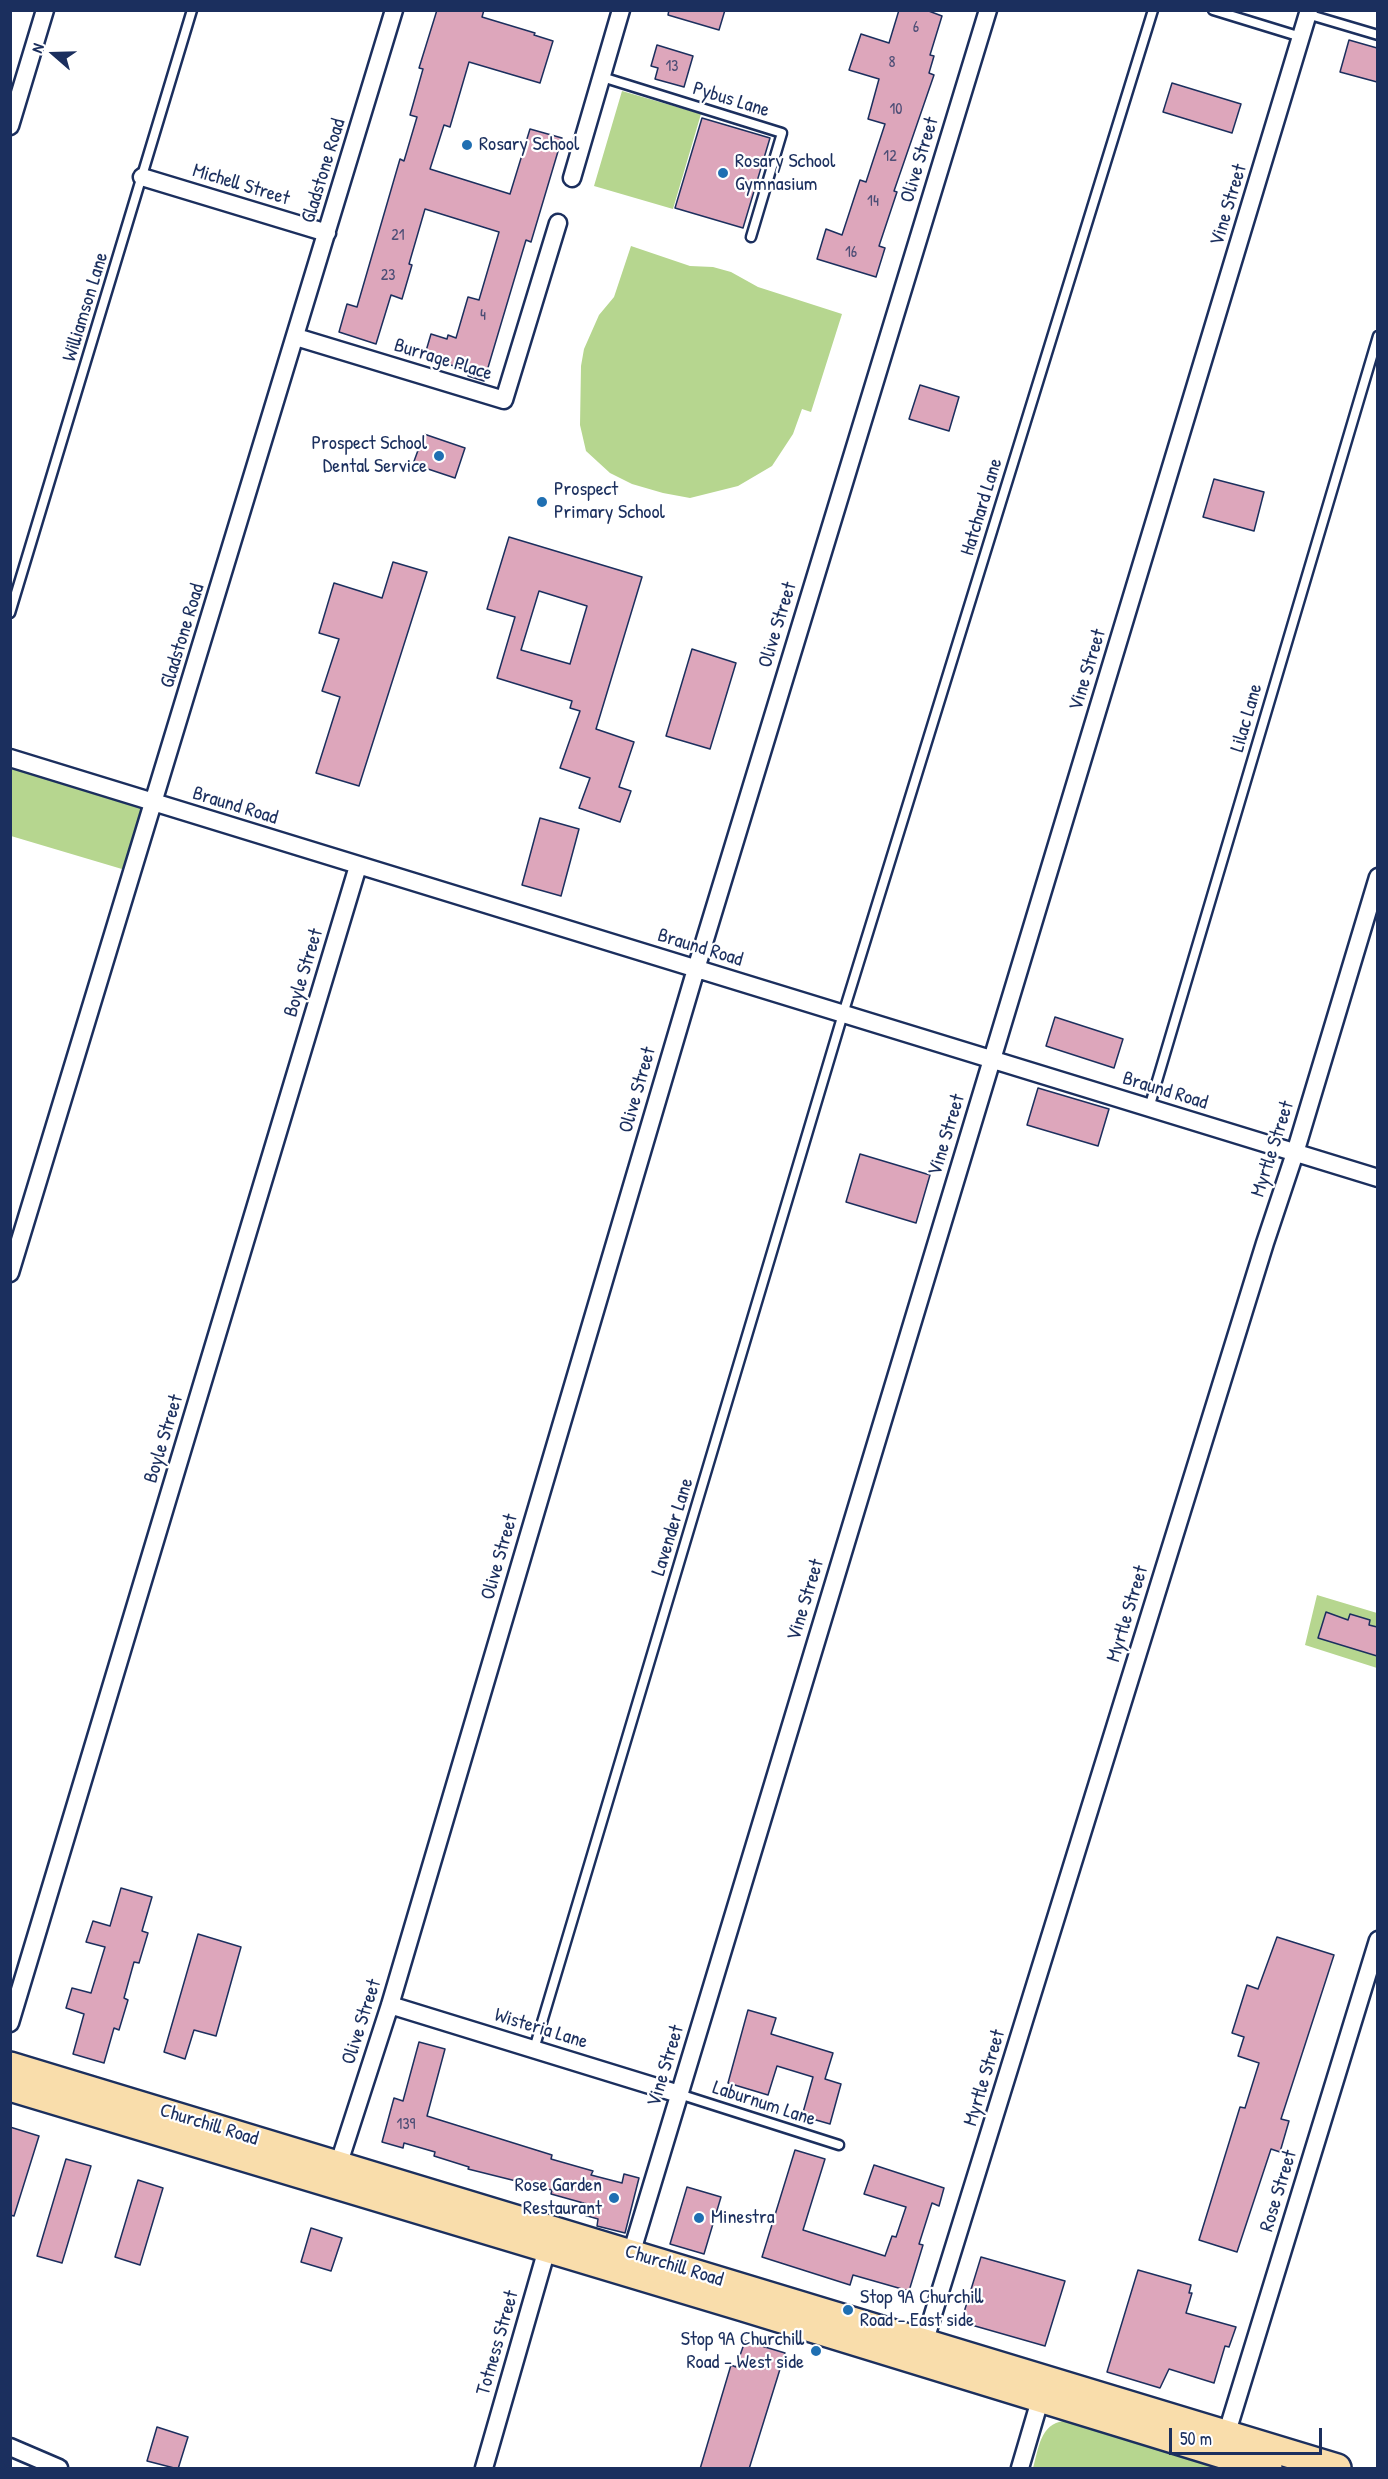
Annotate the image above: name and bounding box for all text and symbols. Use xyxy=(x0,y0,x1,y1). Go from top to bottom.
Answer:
house number: 6 xyxy=(913,18,919,38)
north arrow xyxy=(24,24,84,84)
text: N xyxy=(25,40,49,56)
house number: 8 xyxy=(889,53,895,73)
house number: 13 xyxy=(666,57,678,77)
street label: Pybus Lane xyxy=(690,77,772,123)
house number: 10 xyxy=(890,100,902,120)
street label: Olive Street xyxy=(896,114,944,206)
street label: Gladstone Road xyxy=(297,116,351,226)
place label: Rosary School xyxy=(479,133,579,157)
marker: Rosary School xyxy=(460,138,474,152)
house number: 12 xyxy=(883,147,897,167)
place label: Rosary School Gymnasium xyxy=(735,150,835,197)
street label: Michell Street xyxy=(190,159,292,211)
street label: Vine Street xyxy=(1205,161,1253,249)
marker: Rosary School Gymnasium xyxy=(716,166,730,180)
house number: 14 xyxy=(867,192,879,212)
house number: 21 xyxy=(391,226,405,246)
house number: 16 xyxy=(845,243,857,263)
street label: Williamson Lane xyxy=(58,249,114,365)
house number: 23 xyxy=(381,266,395,286)
house number: 4 xyxy=(480,306,486,326)
street label: Burrage Place xyxy=(391,334,495,386)
place label: Prospect School Dental Service xyxy=(311,432,427,479)
marker: Prospect School Dental Service xyxy=(432,449,446,463)
street label: Hatchard Lane xyxy=(956,455,1008,559)
place label: Prospect Primary School xyxy=(554,478,665,525)
marker: Prospect Primary School xyxy=(535,495,549,509)
street label: Olive Street xyxy=(754,579,802,671)
street label: Gladstone Road xyxy=(156,581,210,691)
street label: Vine Street xyxy=(1064,626,1112,714)
street label: Lilac Lane xyxy=(1226,681,1268,755)
street label: Braund Road xyxy=(189,782,281,830)
street label: Braund Road xyxy=(654,924,746,972)
street label: Boyle Street xyxy=(279,926,329,1020)
street label: Olive Street xyxy=(614,1044,662,1136)
street label: Braund Road xyxy=(1119,1067,1211,1115)
street label: Vine Street xyxy=(923,1091,971,1179)
street label: Myrtle Street xyxy=(1246,1098,1300,1200)
street label: Boyle Street xyxy=(139,1392,189,1486)
street label: Lavender Lane xyxy=(647,1475,699,1579)
street label: Olive Street xyxy=(476,1511,524,1603)
street label: Vine Street xyxy=(782,1556,830,1644)
street label: Myrtle Street xyxy=(1102,1563,1154,1665)
street label: Olive Street xyxy=(337,1976,387,2068)
street label: Wisteria Lane xyxy=(491,2003,591,2055)
street label: Vine Street xyxy=(642,2022,690,2110)
street label: Myrtle Street xyxy=(959,2027,1011,2129)
street label: Laburnum Lane xyxy=(710,2076,818,2132)
street label: Churchill Road xyxy=(157,2099,261,2151)
house number: 139 xyxy=(397,2115,415,2135)
street label: Rose Street xyxy=(1255,2147,1303,2235)
place label: Rose Garden Restaurant xyxy=(515,2174,602,2221)
marker: Rose Garden Restaurant xyxy=(607,2191,621,2205)
place label: Minestra xyxy=(711,2206,774,2230)
marker: Minestra xyxy=(692,2211,706,2225)
street label: Churchill Road xyxy=(622,2240,726,2292)
place label: Stop 9A Churchill Road - East side xyxy=(860,2286,983,2333)
street label: Totness Street xyxy=(472,2288,524,2398)
marker: Stop 9A Churchill Road - East side xyxy=(841,2303,855,2317)
place label: Stop 9A Churchill Road - West side xyxy=(681,2328,804,2375)
marker: Stop 9A Churchill Road - West side xyxy=(809,2344,823,2358)
scale bar xyxy=(1172,2416,1325,2454)
text: 50 m xyxy=(1180,2426,1212,2451)

